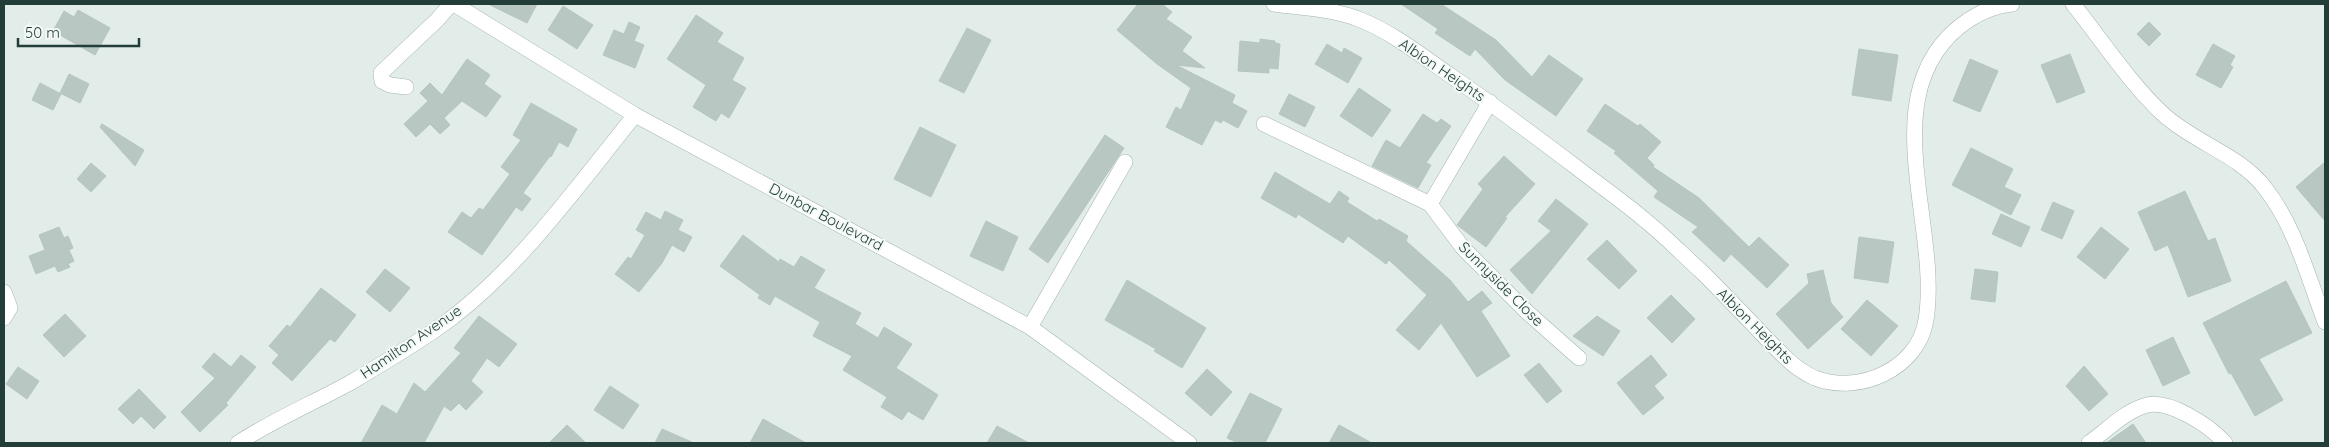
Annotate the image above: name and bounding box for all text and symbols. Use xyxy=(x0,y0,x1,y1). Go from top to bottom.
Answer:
scale bar xyxy=(18,15,139,47)
text: 50 m xyxy=(25,23,60,42)
street label: Albion Heights xyxy=(1395,34,1489,105)
street label: Dunbar Boulevard xyxy=(766,178,887,255)
street label: Sunnyside Close xyxy=(1455,237,1548,330)
street label: Albion Heights xyxy=(1713,284,1797,368)
street label: Hamilton Avenue xyxy=(356,301,465,383)

